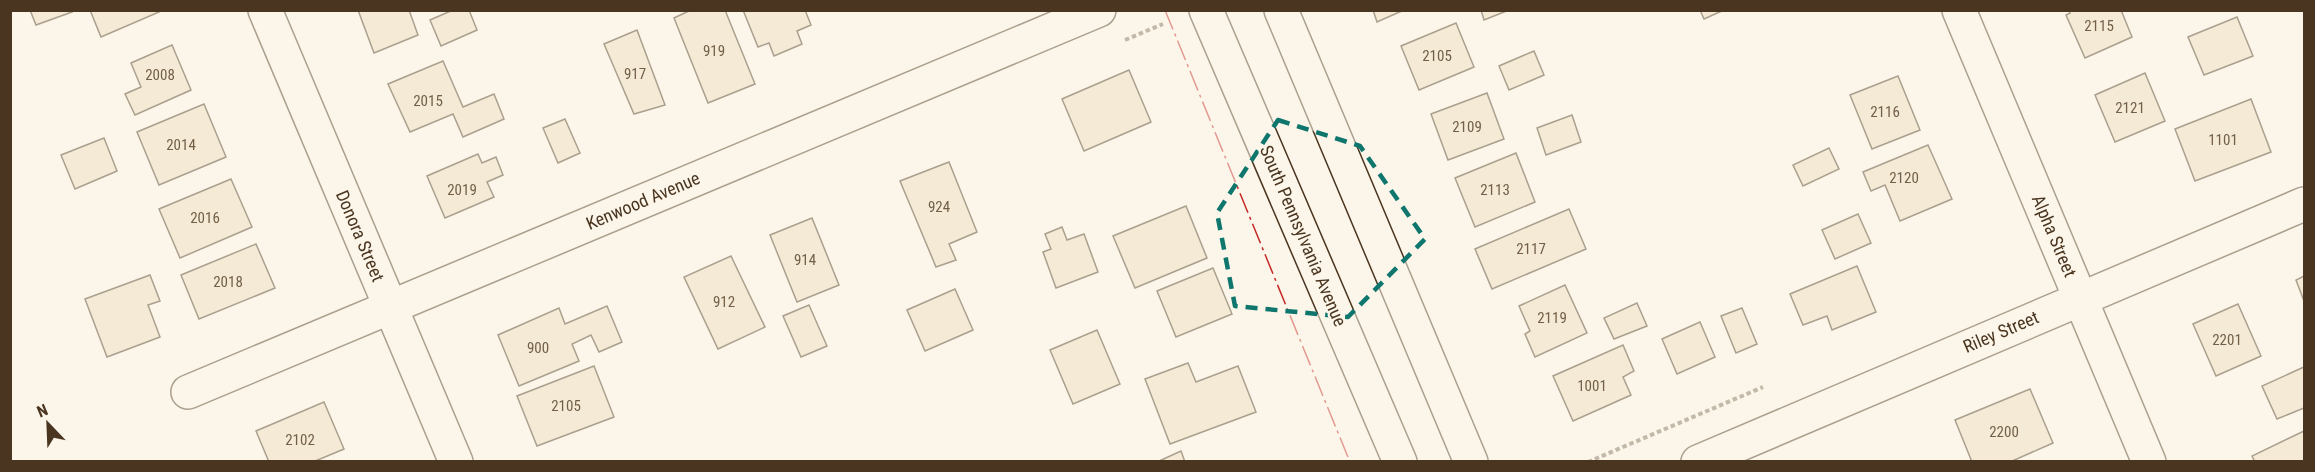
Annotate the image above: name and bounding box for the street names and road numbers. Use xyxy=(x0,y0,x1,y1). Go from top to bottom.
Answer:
street label: South Pennsylvania Avenue xyxy=(1256,142,1351,329)
street label: Kenwood Avenue xyxy=(583,167,703,234)
street label: Donora Street xyxy=(332,187,389,285)
street label: Alpha Street xyxy=(2028,192,2081,280)
street label: Riley Street xyxy=(1960,306,2042,357)

